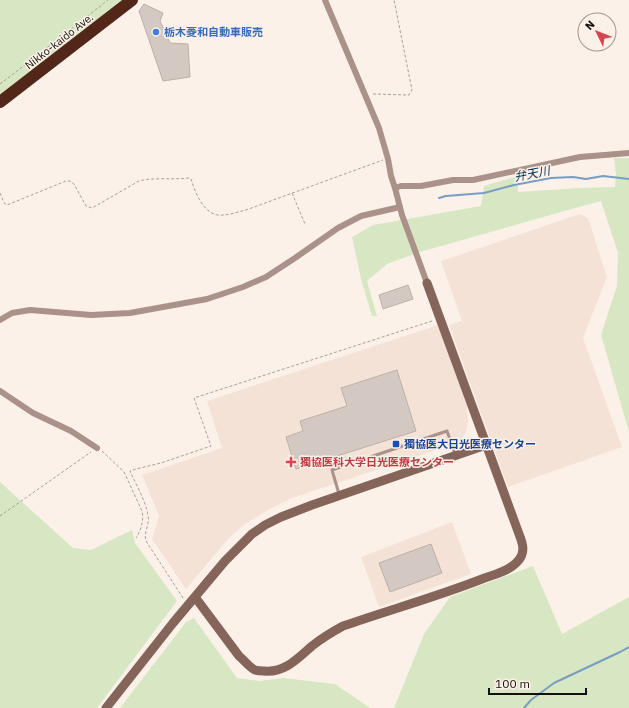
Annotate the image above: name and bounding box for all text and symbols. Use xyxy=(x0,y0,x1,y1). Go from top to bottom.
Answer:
street label: Nikko-kaido Ave. xyxy=(22,10,96,72)
north arrow xyxy=(577,12,617,52)
text: N xyxy=(582,17,598,33)
place label: 栃木菱和自動車販売 xyxy=(164,25,263,39)
marker: 栃木菱和自動車販売 xyxy=(151,27,161,37)
water label: 弁天川 xyxy=(513,162,553,184)
place label: 獨協医大日光医療センター xyxy=(404,437,536,451)
marker: 獨協医大日光医療センター xyxy=(391,439,401,449)
place label: 獨協医科大学日光医療センター xyxy=(300,455,454,469)
marker: 獨協医科大学日光医療センター xyxy=(285,456,297,468)
scale bar xyxy=(489,670,586,696)
text: 100 m xyxy=(495,676,530,691)

